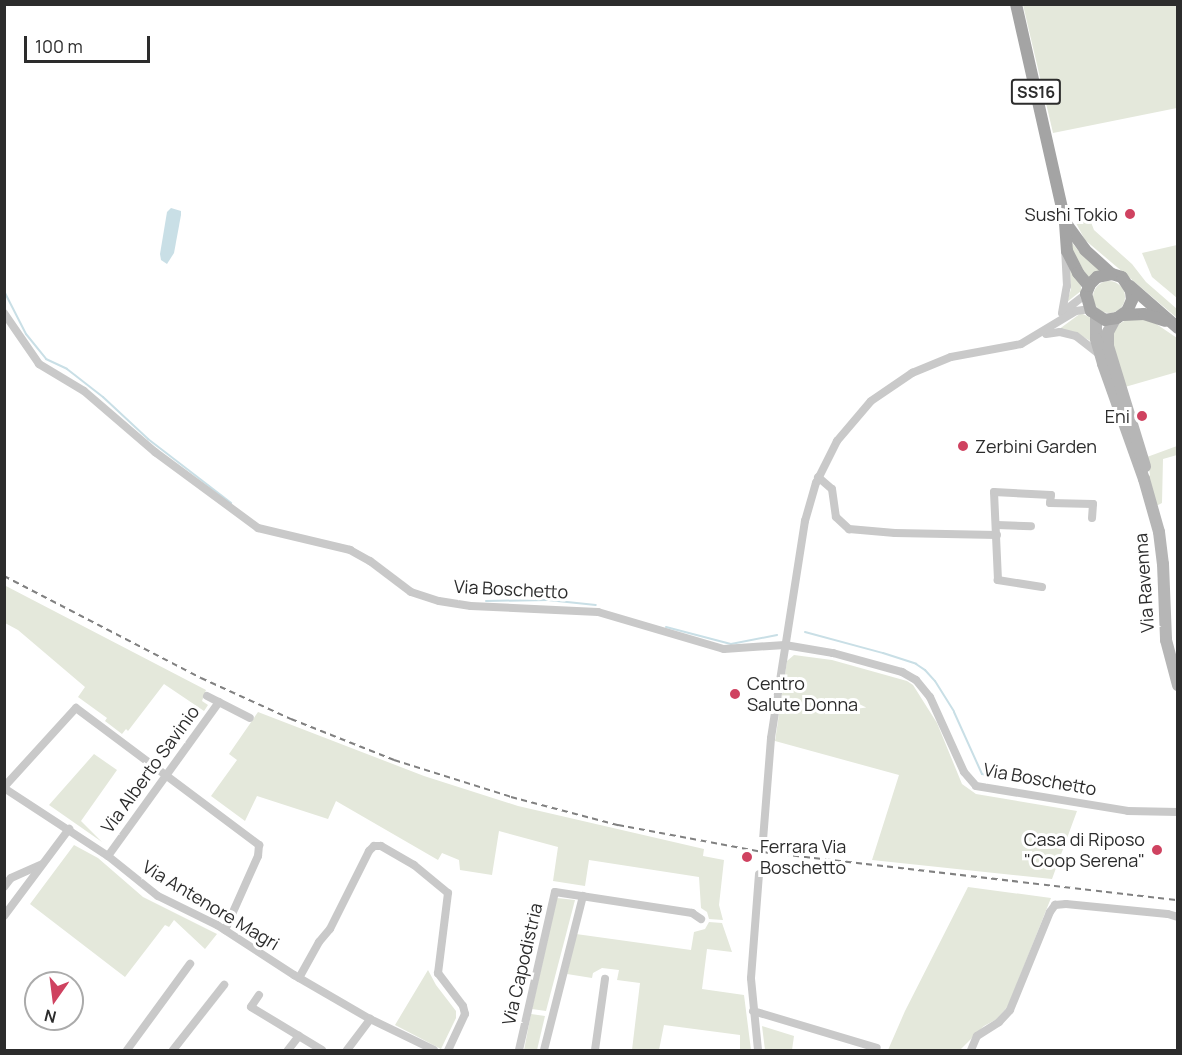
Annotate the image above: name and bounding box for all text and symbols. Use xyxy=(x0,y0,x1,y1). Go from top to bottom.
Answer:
scale bar xyxy=(27,24,153,62)
text: 100 m xyxy=(35,34,83,58)
road number: SS16 xyxy=(1010,79,1062,105)
place label: Sushi Tokio xyxy=(1025,203,1118,225)
marker: Sushi Tokio xyxy=(1123,207,1137,221)
place label: Eni xyxy=(1105,405,1130,427)
marker: Eni xyxy=(1135,409,1149,423)
place label: Zerbini Garden xyxy=(975,435,1097,457)
marker: Zerbini Garden xyxy=(956,439,970,453)
street label: Via Ravenna xyxy=(1130,533,1158,633)
street label: Via Boschetto xyxy=(453,575,569,603)
place label: Centro Salute Donna xyxy=(747,673,858,716)
marker: Centro Salute Donna xyxy=(728,687,742,701)
street label: Via Alberto Savinio xyxy=(97,701,203,837)
street label: Via Boschetto xyxy=(982,758,1098,800)
place label: Casa di Riposo "Coop Serena" xyxy=(1024,829,1145,872)
place label: Ferrara Via Boschetto xyxy=(760,836,846,878)
marker: Casa di Riposo "Coop Serena" xyxy=(1150,843,1164,857)
marker: Ferrara Via Boschetto xyxy=(738,848,756,866)
street label: Via Antenore Magri xyxy=(139,856,283,954)
street label: Via Capodistria xyxy=(497,901,547,1027)
north arrow xyxy=(24,971,84,1031)
text: N xyxy=(42,1004,58,1029)

